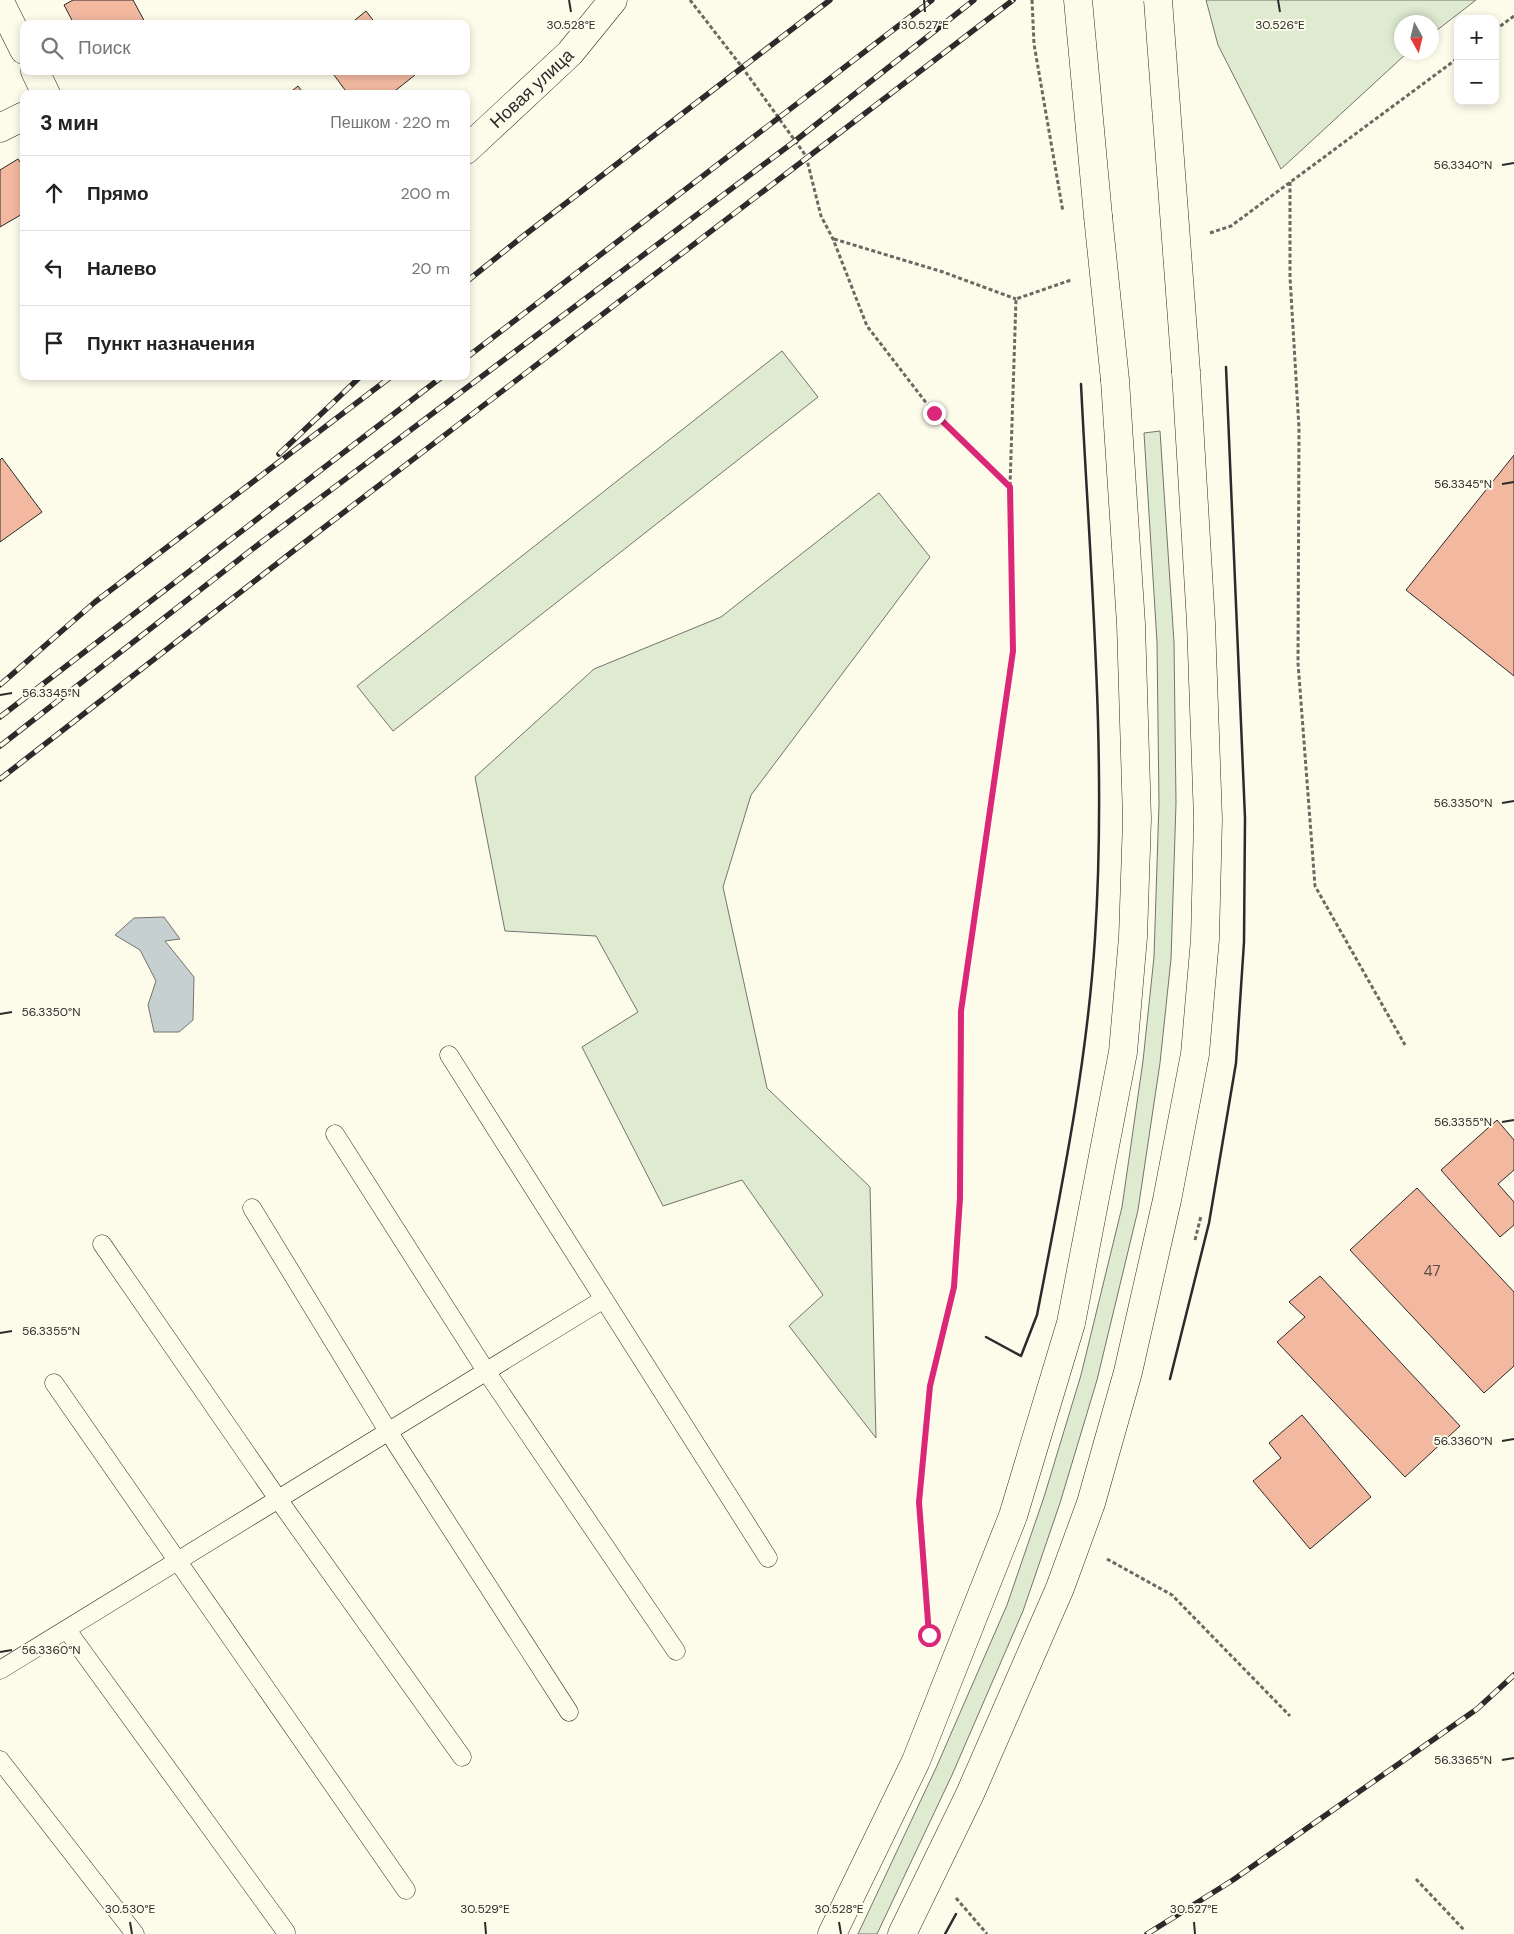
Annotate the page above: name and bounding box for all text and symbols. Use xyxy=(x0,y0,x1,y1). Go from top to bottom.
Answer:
north arrow xyxy=(1394,15,1439,60)
map controls xyxy=(1454,15,1499,105)
button: + xyxy=(1454,15,1499,60)
text: 30.528°E xyxy=(546,17,596,33)
text: 30.527°E xyxy=(901,17,949,33)
text: 30.526°E xyxy=(1255,17,1305,33)
search box xyxy=(20,20,470,75)
icon: search xyxy=(38,34,66,62)
text: Поиск xyxy=(78,35,131,60)
street label: Новая улица xyxy=(485,43,580,134)
button: − xyxy=(1454,60,1499,105)
text: 3 мин xyxy=(40,109,99,137)
text: Пешком · 220 m xyxy=(330,112,450,133)
text: 56.3340°N xyxy=(1434,157,1492,173)
icon: ahead xyxy=(40,179,68,207)
text: Прямо xyxy=(87,181,149,206)
text: 200 m xyxy=(401,183,450,204)
icon: left xyxy=(40,254,68,282)
text: Налево xyxy=(87,256,157,281)
text: 20 m xyxy=(411,258,450,279)
icon: arrive xyxy=(40,329,68,357)
text: Пункт назначения xyxy=(87,331,255,356)
route end xyxy=(923,402,946,425)
text: 56.3345°N xyxy=(1434,476,1492,492)
text: 56.3345°N xyxy=(22,685,80,701)
text: 56.3350°N xyxy=(1434,795,1492,811)
text: 56.3350°N xyxy=(22,1004,80,1020)
text: 56.3355°N xyxy=(1434,1114,1492,1130)
house number: 47 xyxy=(1423,1261,1441,1281)
text: 56.3355°N xyxy=(22,1323,80,1339)
text: 56.3360°N xyxy=(1433,1433,1493,1449)
route start xyxy=(918,1624,941,1647)
text: 56.3360°N xyxy=(21,1642,81,1658)
text: 56.3365°N xyxy=(1434,1752,1492,1768)
text: 30.530°E xyxy=(105,1901,156,1917)
text: 30.529°E xyxy=(460,1901,510,1917)
text: 30.528°E xyxy=(814,1901,864,1917)
text: 30.527°E xyxy=(1170,1901,1218,1917)

